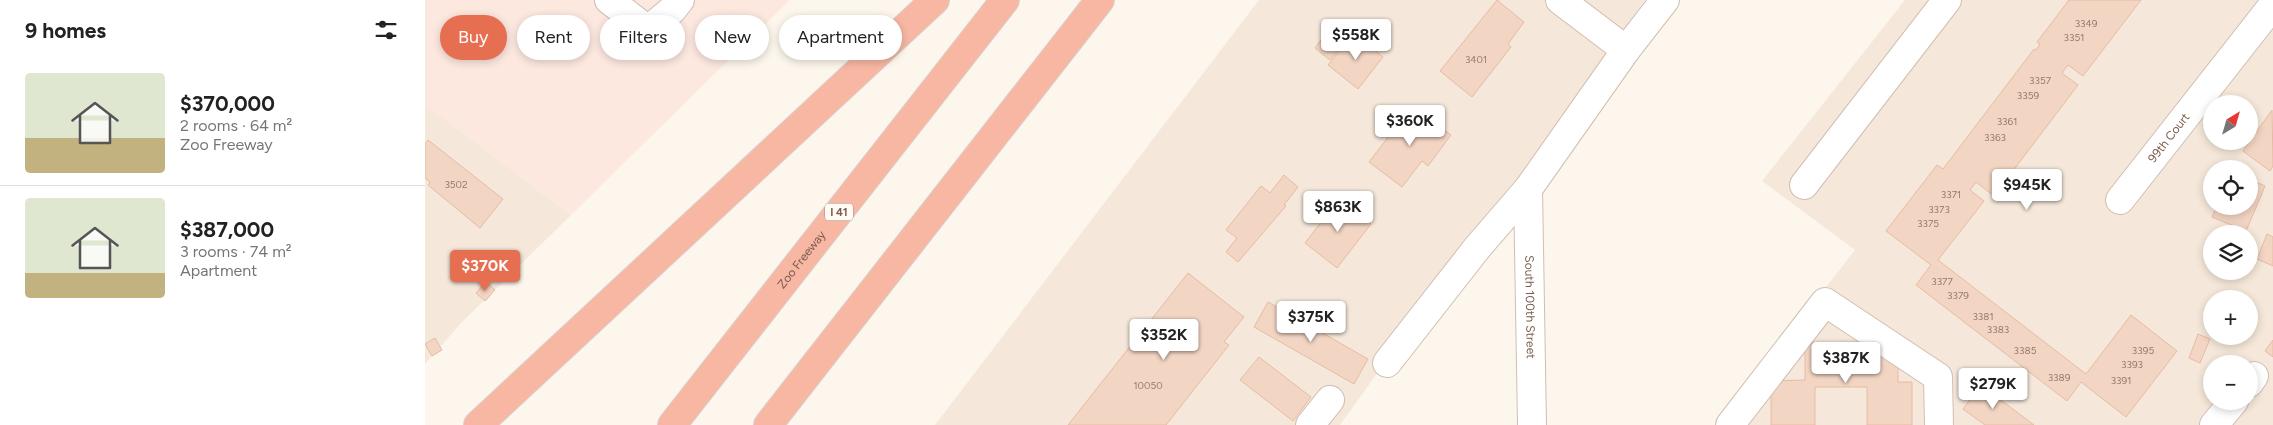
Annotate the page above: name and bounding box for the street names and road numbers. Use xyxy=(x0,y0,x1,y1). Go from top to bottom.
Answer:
street label: 99th Court xyxy=(2145,110,2193,165)
road number: I 41 xyxy=(825,203,853,220)
street label: Zoo Freeway xyxy=(775,227,829,291)
street label: South 100th Street xyxy=(1522,255,1538,359)

